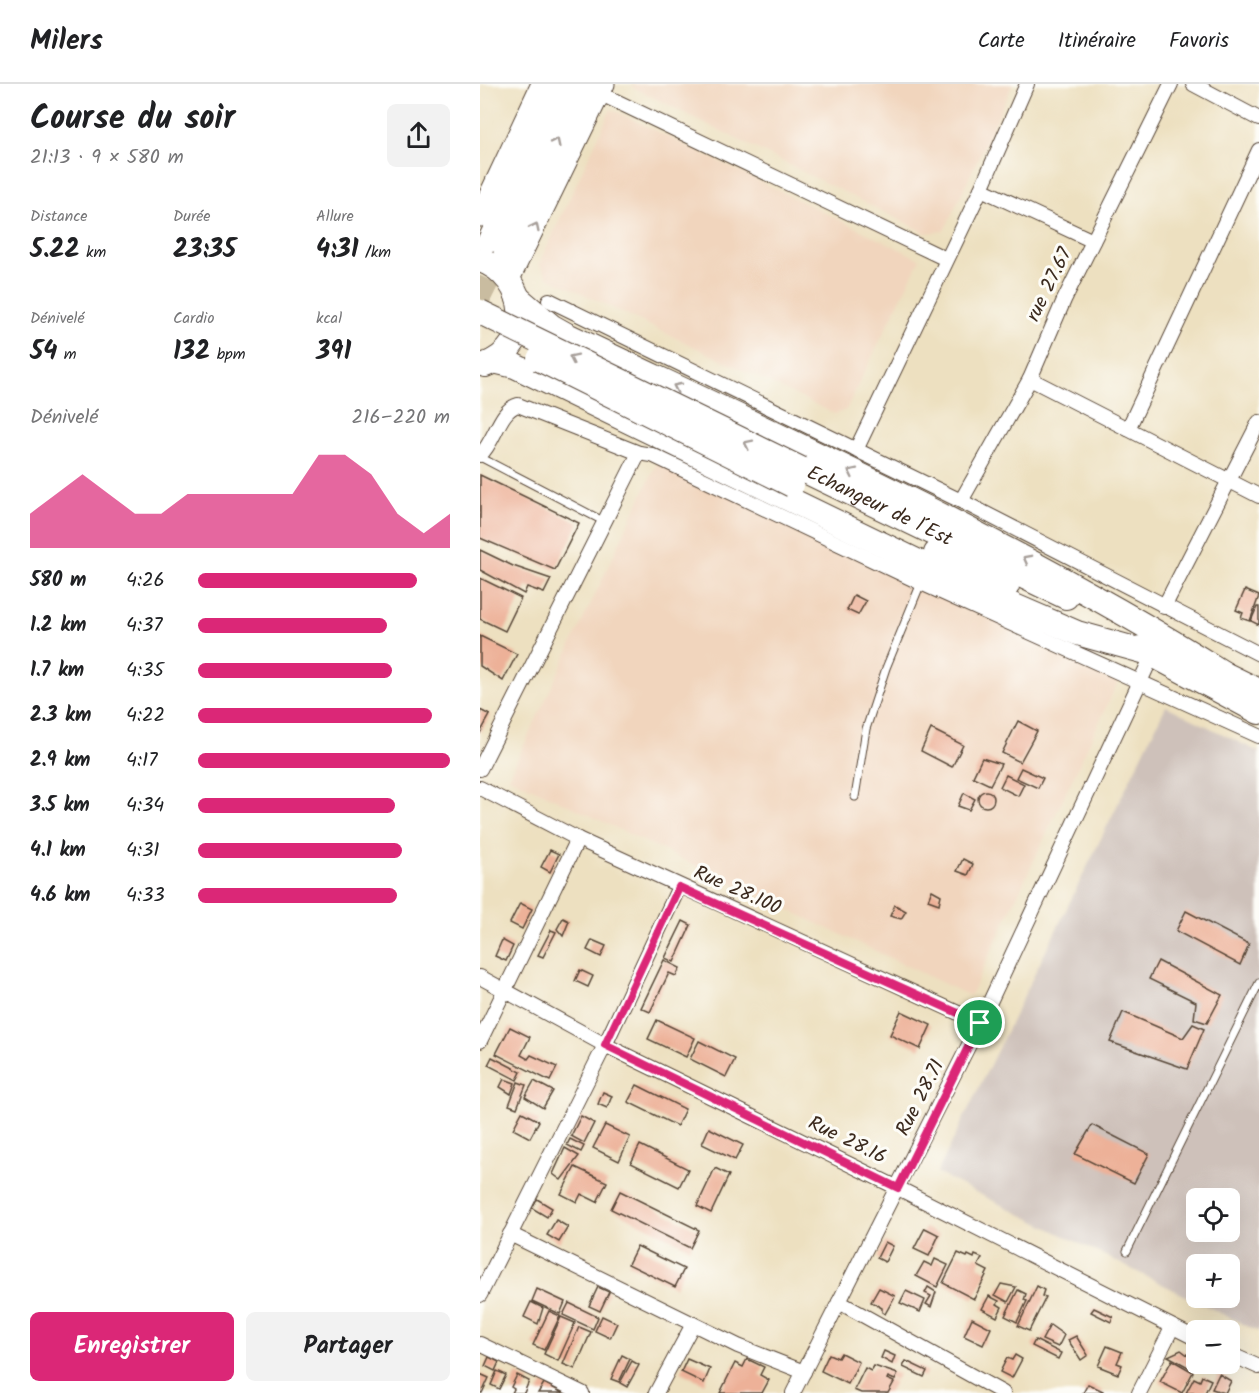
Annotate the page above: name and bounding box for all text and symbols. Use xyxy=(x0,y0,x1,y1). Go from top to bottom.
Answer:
text: Milers xyxy=(30,19,103,64)
text: Carte xyxy=(978,25,1025,58)
text: Itinéraire xyxy=(1058,25,1136,58)
text: Favoris xyxy=(1169,25,1229,58)
text: Course du soir xyxy=(30,93,235,146)
button: share xyxy=(387,104,450,167)
one-way arrow xyxy=(549,137,561,148)
text: 21:13 · 9 × 580 m xyxy=(30,142,184,174)
text: Distance xyxy=(30,204,88,229)
text: Durée xyxy=(173,204,211,229)
text: Allure xyxy=(316,204,354,229)
one-way arrow xyxy=(527,222,539,233)
text: 5.22 xyxy=(30,229,80,271)
text: 23:35 xyxy=(173,229,236,271)
text: 4:31 xyxy=(316,229,359,271)
text: km xyxy=(80,240,106,265)
text: /km xyxy=(359,240,391,265)
street label: rue 27.67 xyxy=(1018,242,1082,328)
text: Dénivelé xyxy=(30,306,85,331)
text: Cardio xyxy=(173,306,214,331)
text: kcal xyxy=(316,306,342,331)
text: 54 xyxy=(30,331,57,373)
text: 132 xyxy=(173,331,210,373)
text: 391 xyxy=(316,331,351,373)
text: m xyxy=(57,342,76,367)
text: bpm xyxy=(210,342,245,367)
one-way arrow xyxy=(568,353,579,365)
one-way arrow xyxy=(672,383,683,395)
text: Dénivelé xyxy=(30,402,98,434)
text: 216–220 m xyxy=(352,402,450,434)
one-way arrow xyxy=(743,439,754,451)
street label: Echangeur de l´Est xyxy=(801,458,958,556)
one-way arrow xyxy=(848,467,859,479)
one-way arrow xyxy=(1023,555,1033,566)
text: 580 m xyxy=(30,565,86,597)
text: 4:26 xyxy=(126,565,165,597)
text: 1.2 km xyxy=(30,610,86,642)
text: 4:37 xyxy=(126,610,163,642)
text: 1.7 km xyxy=(30,655,84,687)
text: 4:35 xyxy=(126,655,164,687)
text: 2.3 km xyxy=(30,700,91,732)
text: 4:22 xyxy=(126,700,165,732)
text: 2.9 km xyxy=(30,745,90,777)
text: 4:17 xyxy=(126,745,157,777)
text: 3.5 km xyxy=(30,790,90,822)
text: 4:34 xyxy=(126,790,164,822)
text: 4.1 km xyxy=(30,835,86,867)
text: 4:31 xyxy=(126,835,160,867)
street label: Rue 28.100 xyxy=(688,857,786,925)
text: 4.6 km xyxy=(30,880,90,912)
text: 4:33 xyxy=(126,880,165,912)
pin xyxy=(954,997,1005,1048)
icon: arrive xyxy=(963,1006,996,1039)
street label: Rue 28.71 xyxy=(888,1054,954,1142)
street label: Rue 28.16 xyxy=(802,1108,892,1174)
map controls xyxy=(1186,1188,1240,1374)
button: locate xyxy=(1186,1188,1240,1242)
button: + xyxy=(1186,1254,1240,1308)
button: Enregistrer xyxy=(30,1312,234,1381)
button: Partager xyxy=(246,1312,450,1381)
button: − xyxy=(1186,1320,1240,1374)

